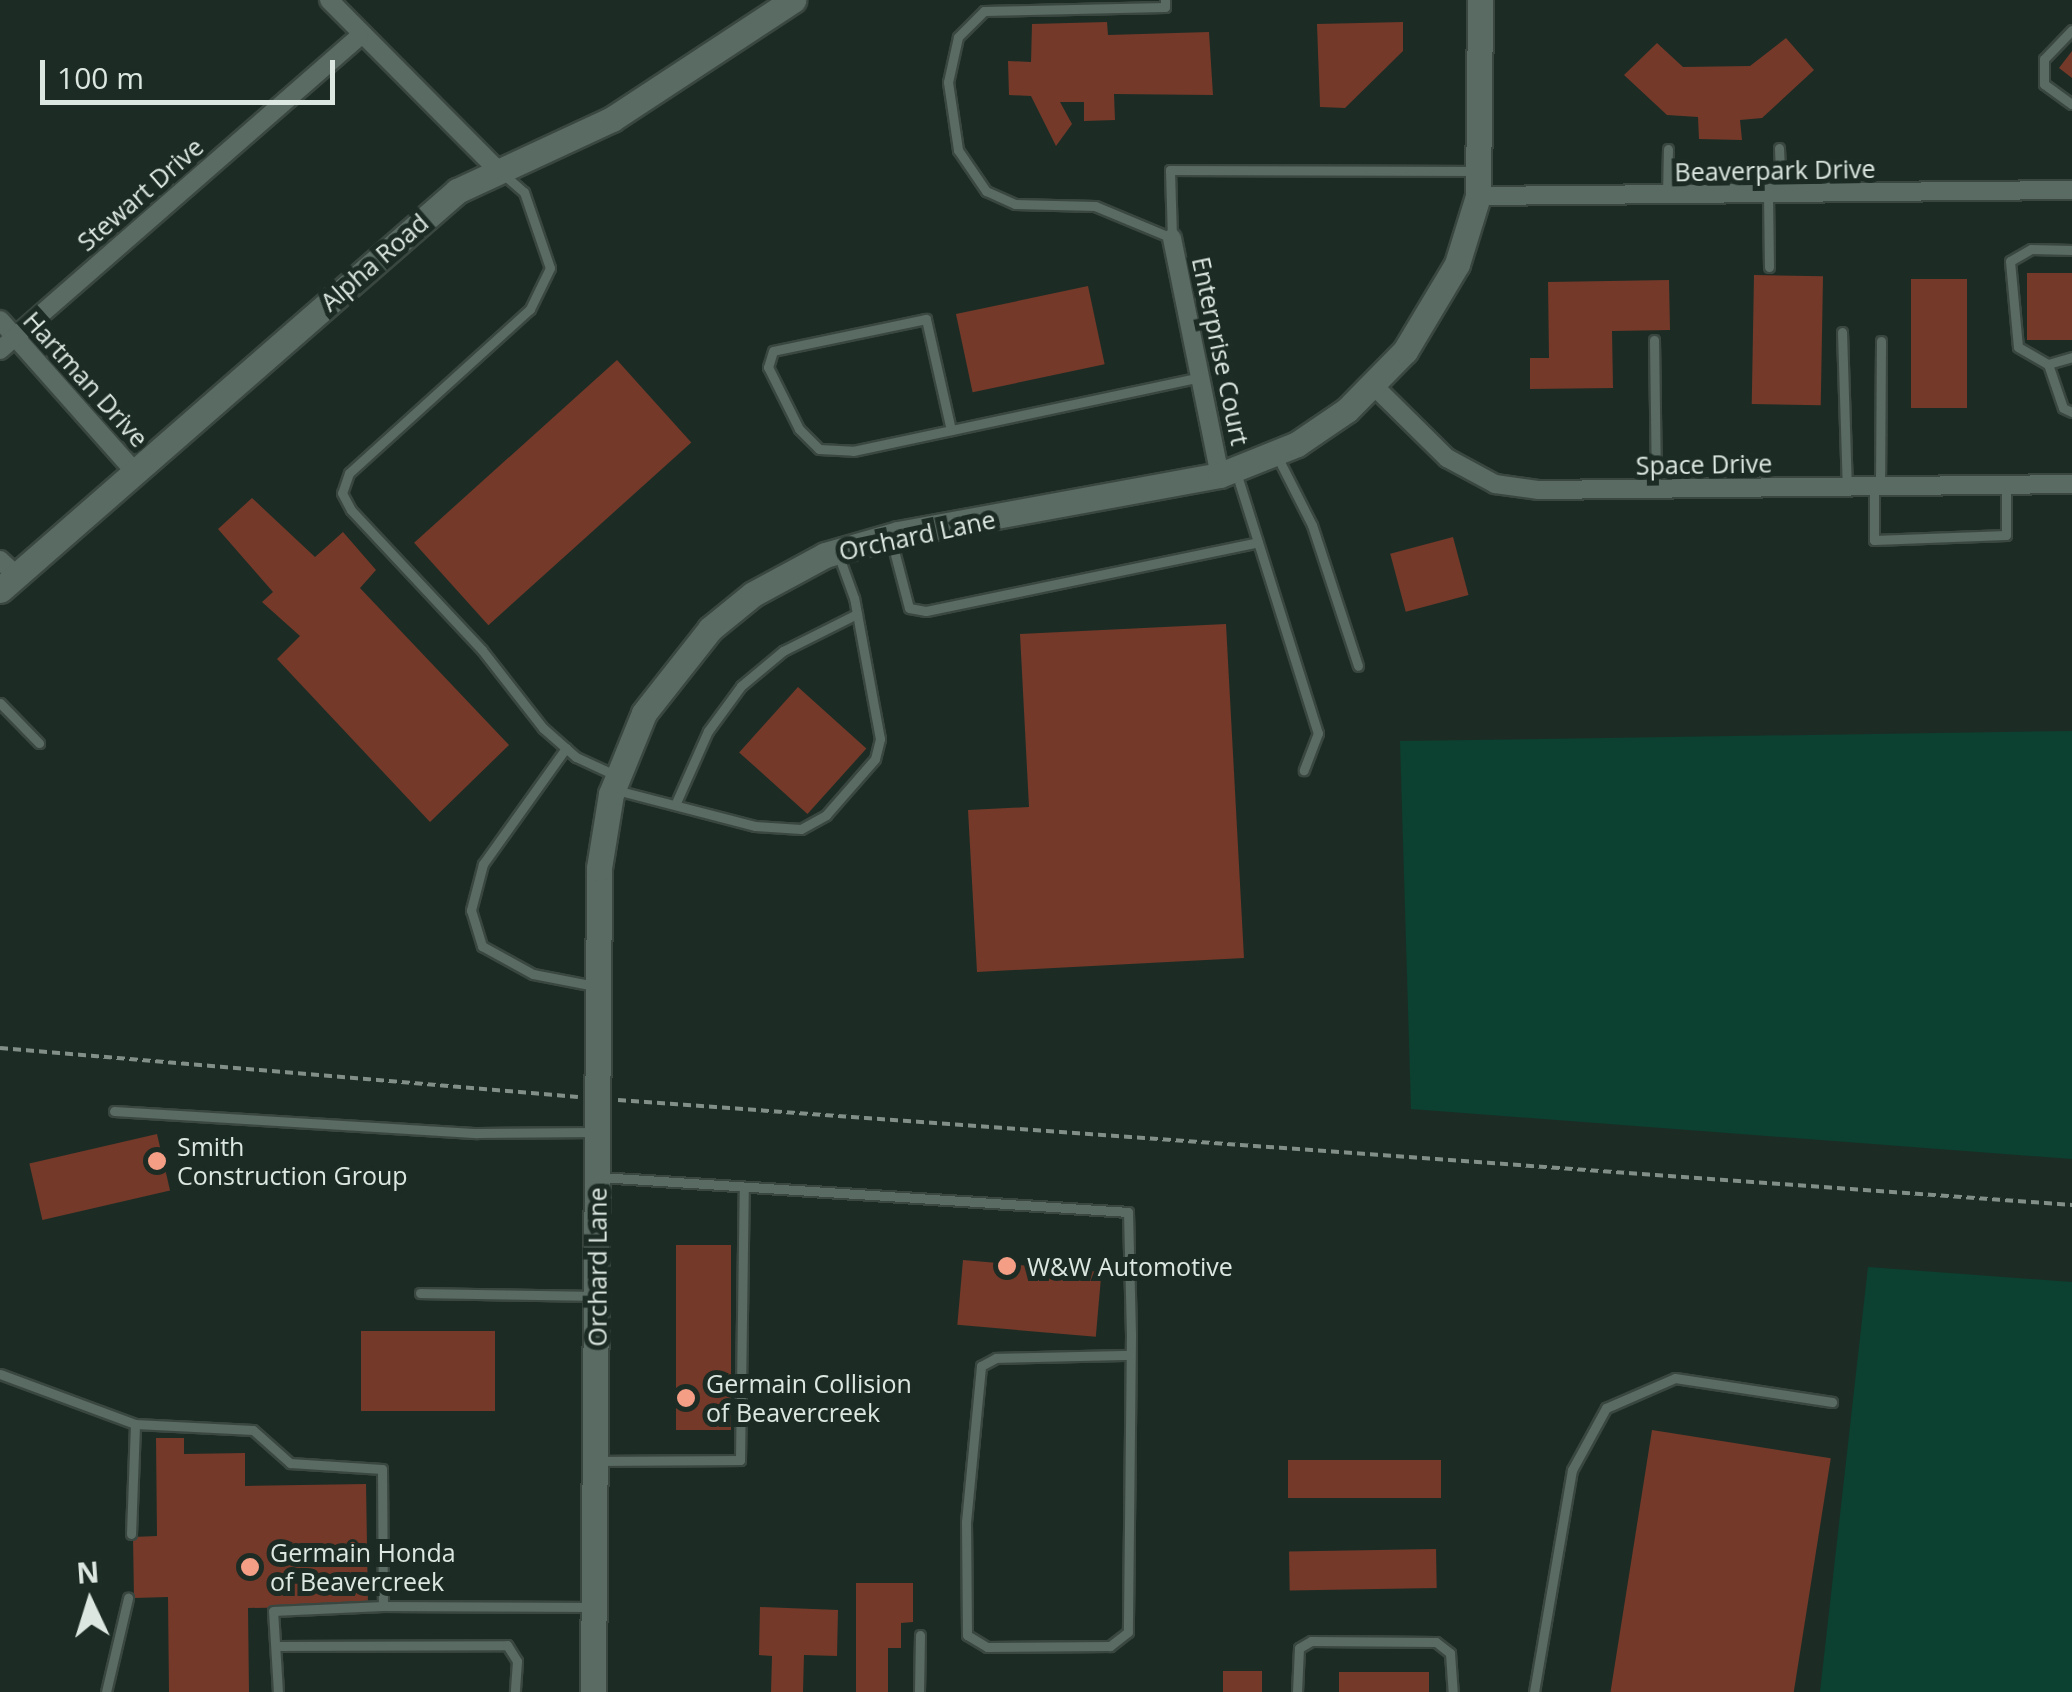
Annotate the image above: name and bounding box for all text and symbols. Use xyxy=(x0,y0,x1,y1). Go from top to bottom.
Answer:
scale bar xyxy=(45,40,340,102)
text: 100 m xyxy=(57,57,144,98)
street label: Stewart Drive xyxy=(71,131,209,257)
street label: Beaverpark Drive xyxy=(1674,153,1876,187)
street label: Alpha Road xyxy=(314,207,434,317)
street label: Enterprise Court xyxy=(1186,254,1256,448)
street label: Hartman Drive xyxy=(17,305,155,453)
street label: Space Drive xyxy=(1635,448,1773,480)
street label: Orchard Lane xyxy=(836,504,998,566)
place label: Smith Construction Group xyxy=(177,1132,408,1191)
marker: Smith Construction Group xyxy=(146,1150,168,1172)
street label: Orchard Lane xyxy=(582,1187,612,1347)
place label: W&W Automotive xyxy=(1027,1251,1233,1281)
marker: W&W Automotive xyxy=(996,1255,1018,1277)
place label: Germain Collision of Beavercreek xyxy=(706,1369,912,1428)
marker: Germain Collision of Beavercreek xyxy=(675,1387,697,1409)
place label: Germain Honda of Beavercreek xyxy=(270,1538,456,1597)
north arrow xyxy=(40,1552,140,1652)
text: N xyxy=(75,1552,101,1592)
marker: Germain Honda of Beavercreek xyxy=(239,1556,261,1578)

